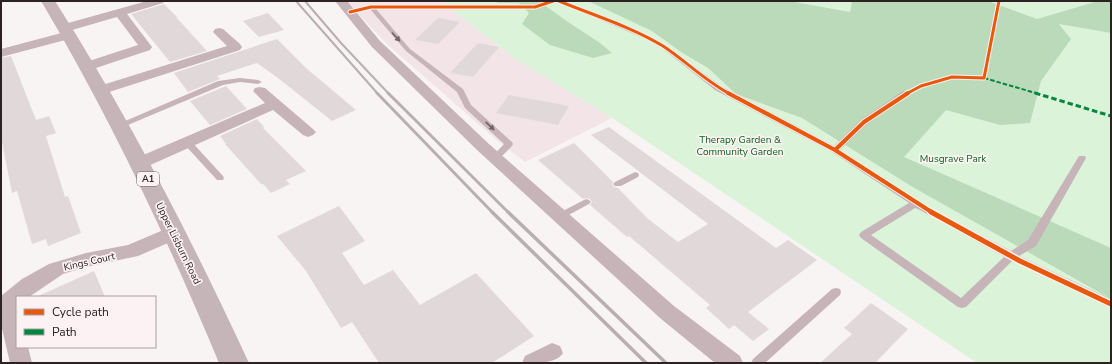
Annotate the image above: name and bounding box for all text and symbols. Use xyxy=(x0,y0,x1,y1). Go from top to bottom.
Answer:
one-way arrow xyxy=(392,32,401,42)
one-way arrow xyxy=(485,121,495,131)
park label: Therapy Garden & Community Garden xyxy=(697,133,783,159)
park label: Musgrave Park xyxy=(920,152,987,166)
road number: A1 xyxy=(137,172,159,186)
street label: Upper Lisburn Road xyxy=(152,200,204,287)
street label: Kings Court xyxy=(62,249,117,275)
legend xyxy=(16,296,156,348)
text: Cycle path xyxy=(52,304,109,320)
text: Path xyxy=(52,324,77,340)

